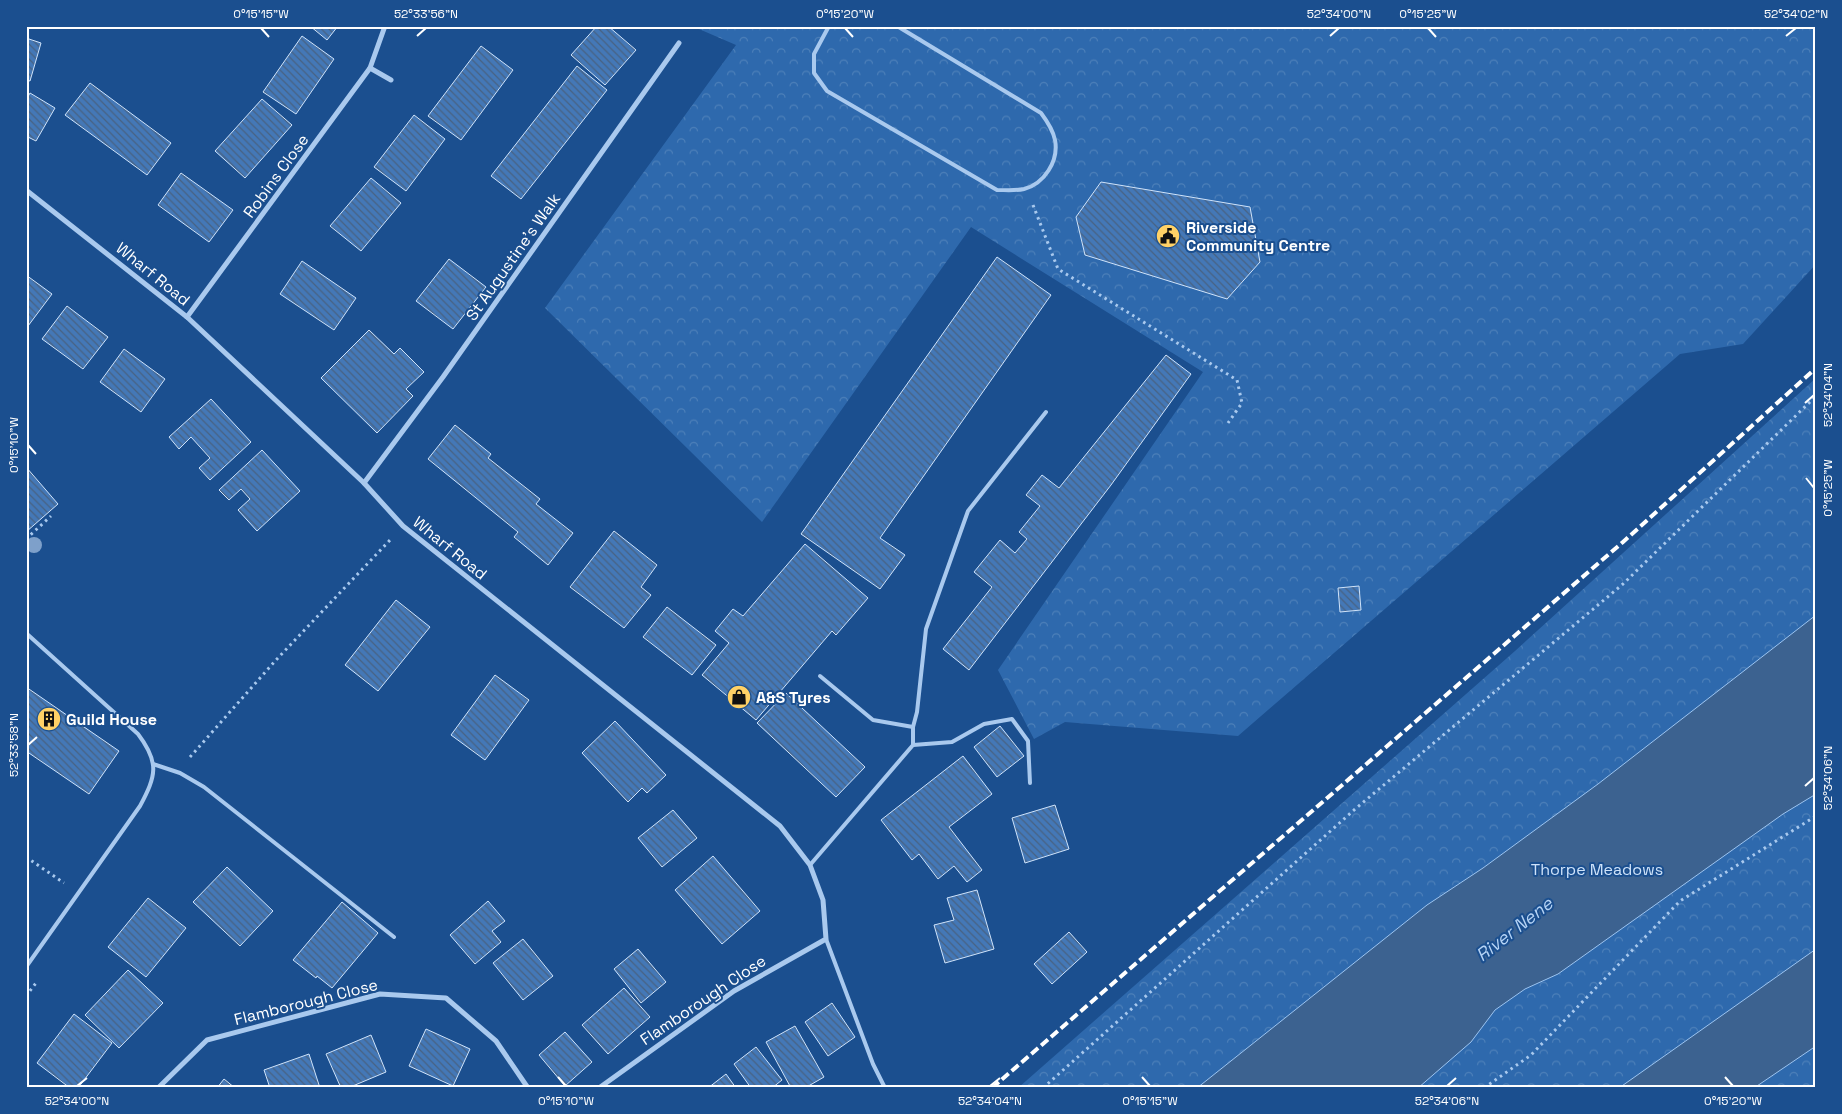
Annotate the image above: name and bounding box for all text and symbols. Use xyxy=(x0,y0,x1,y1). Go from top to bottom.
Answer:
text: 0°15'15"W xyxy=(233,6,289,22)
text: 52°33'56"N xyxy=(394,6,458,22)
text: 0°15'20"W xyxy=(816,6,875,22)
text: 52°34'00"N xyxy=(1307,6,1371,22)
text: 0°15'25"W xyxy=(1399,6,1457,22)
text: 52°34'02"N xyxy=(1764,6,1828,22)
street label: Robins Close xyxy=(239,130,313,222)
street label: St Augustine's Walk xyxy=(461,189,565,325)
place label: Riverside Community Centre xyxy=(1186,217,1330,256)
public building icon: Riverside Community Centre xyxy=(1155,223,1181,249)
street label: Wharf Road xyxy=(112,238,194,310)
text: 52°34'04"N xyxy=(1820,363,1836,427)
text: 0°15'10"W xyxy=(6,417,22,473)
text: 0°15'25"W xyxy=(1820,459,1836,517)
street label: Wharf Road xyxy=(409,512,491,584)
shop icon: A&S Tyres xyxy=(726,684,752,710)
place label: A&S Tyres xyxy=(756,687,831,708)
building icon: Guild House xyxy=(36,706,62,732)
place label: Guild House xyxy=(66,709,157,730)
text: 52°33'58"N xyxy=(6,713,22,777)
text: 52°34'06"N xyxy=(1820,746,1836,810)
park label: Thorpe Meadows xyxy=(1531,859,1663,880)
water label: River Nene xyxy=(1471,891,1558,966)
street label: Flamborough Close xyxy=(636,950,770,1050)
street label: Flamborough Close xyxy=(232,974,380,1030)
text: 52°34'00"N xyxy=(45,1093,109,1109)
text: 0°15'10"W xyxy=(538,1093,594,1109)
text: 52°34'04"N xyxy=(958,1093,1022,1109)
text: 0°15'15"W xyxy=(1122,1093,1178,1109)
text: 52°34'06"N xyxy=(1415,1093,1479,1109)
text: 0°15'20"W xyxy=(1704,1093,1763,1109)

